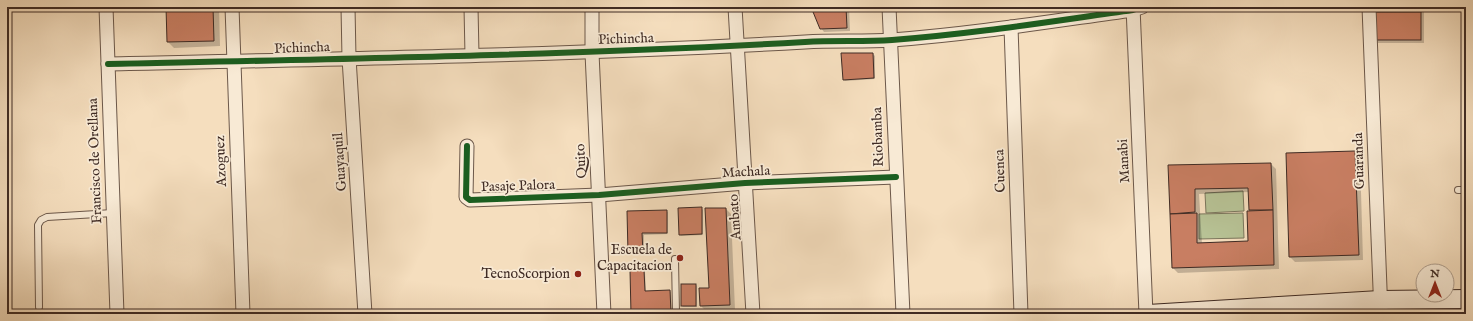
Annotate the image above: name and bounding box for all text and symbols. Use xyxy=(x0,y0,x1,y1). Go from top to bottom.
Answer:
street label: Pichincha xyxy=(598,29,655,49)
street label: Pichincha xyxy=(274,38,331,58)
street label: Francisco de Orellana xyxy=(84,97,106,224)
street label: Riobamba xyxy=(868,106,888,167)
street label: Guaranda xyxy=(1349,131,1369,190)
street label: Guayaquil xyxy=(329,132,351,192)
street label: Azoguez xyxy=(211,135,231,188)
street label: Manabi xyxy=(1114,138,1134,183)
street label: Quito xyxy=(571,143,591,179)
street label: Cuenca xyxy=(990,148,1010,193)
street label: Machala xyxy=(721,162,772,182)
street label: Pasaje Palora xyxy=(481,176,556,196)
street label: Ambato xyxy=(724,193,746,242)
place label: Escuela de Capacitacion xyxy=(597,241,673,275)
marker: Escuela de Capacitacion xyxy=(675,253,685,263)
north arrow xyxy=(1415,263,1455,303)
place label: TecnoScorpion xyxy=(482,265,571,283)
text: N xyxy=(1429,267,1440,281)
marker: TecnoScorpion xyxy=(573,269,583,279)

